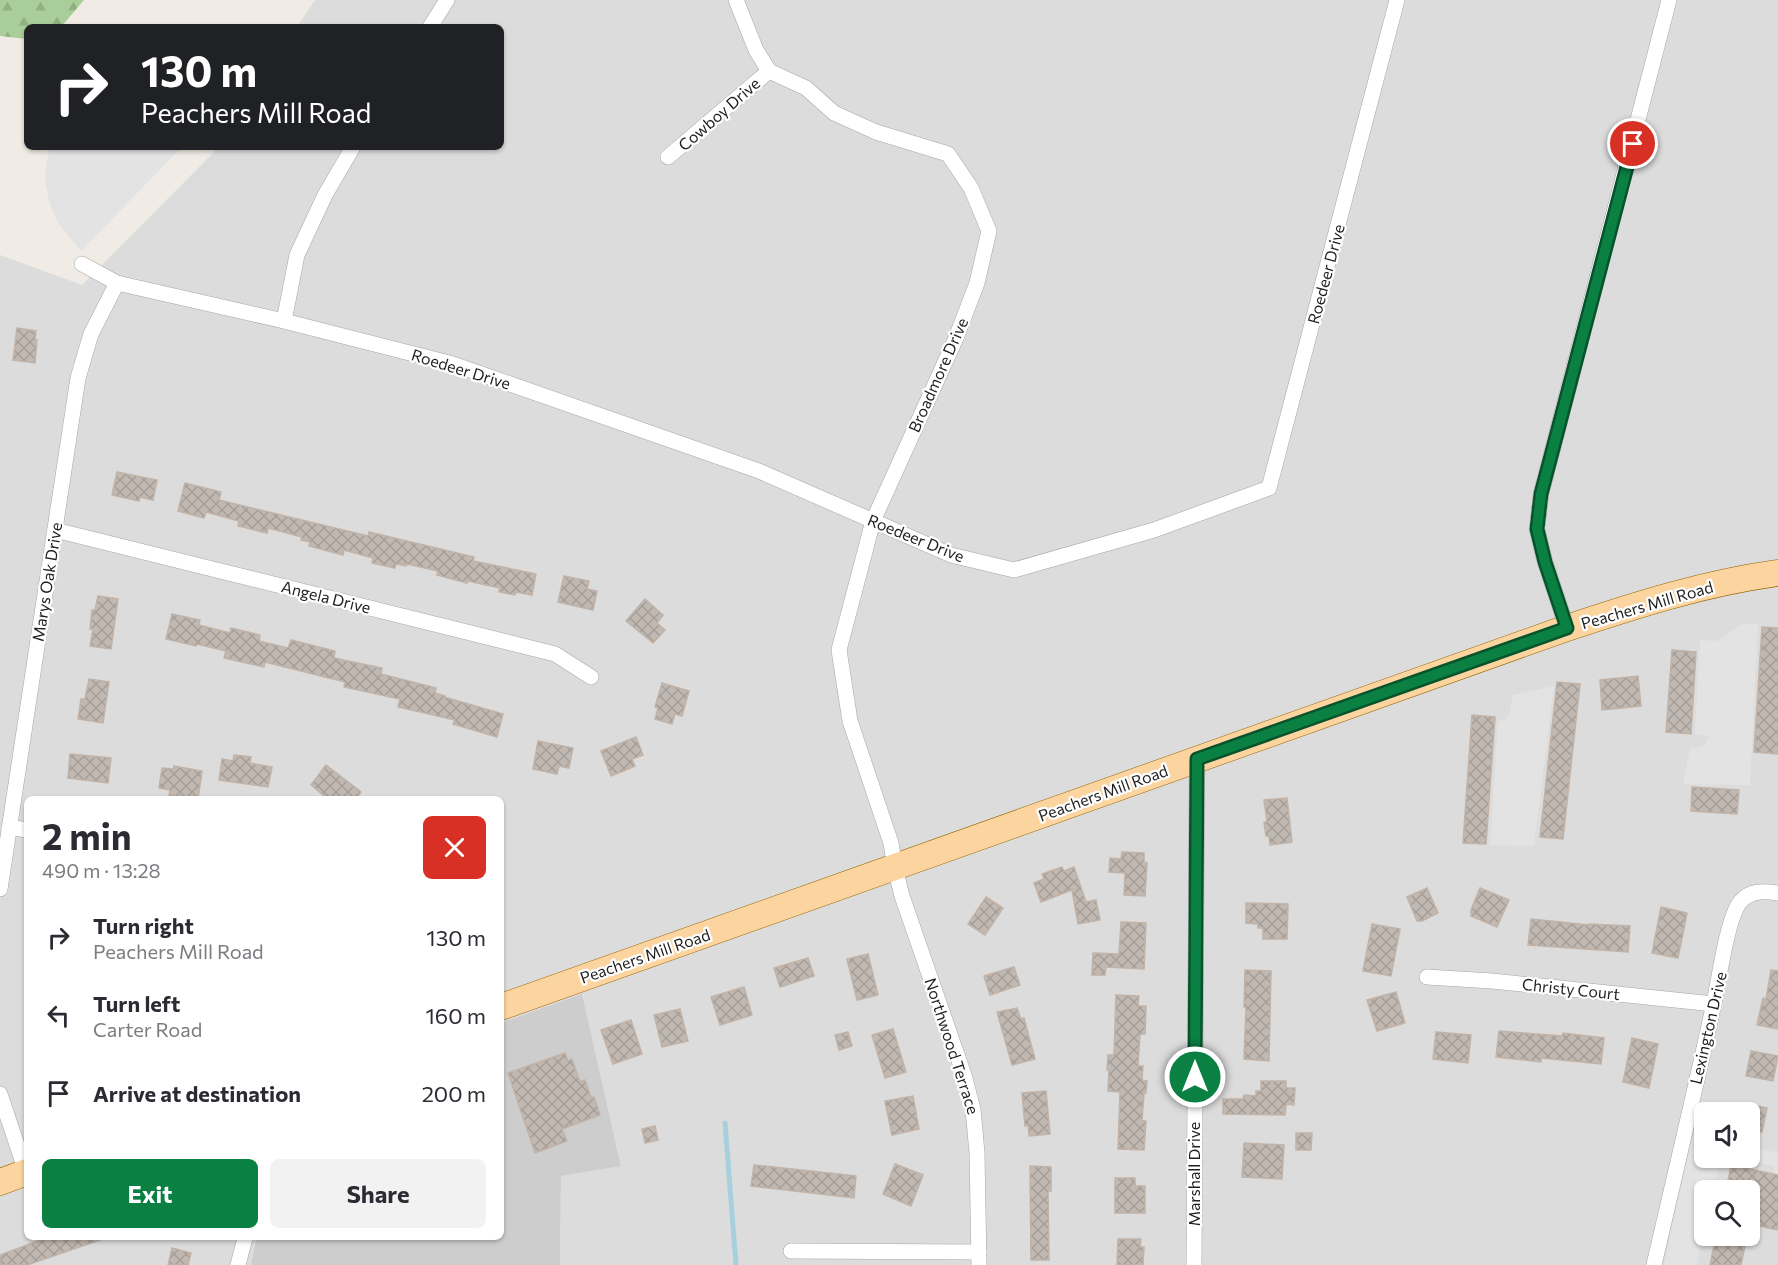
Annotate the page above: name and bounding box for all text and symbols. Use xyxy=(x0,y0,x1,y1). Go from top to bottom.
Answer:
text: 130 m xyxy=(141,44,257,96)
icon: right xyxy=(42,48,120,126)
street label: Cowboy Drive xyxy=(674,73,763,154)
text: Peachers Mill Road xyxy=(141,96,371,129)
pin xyxy=(1607,118,1658,169)
icon: arrive xyxy=(1616,127,1649,160)
street label: Roedeer Drive xyxy=(1303,222,1348,326)
street label: Broadmore Drive xyxy=(904,315,971,435)
street label: Roedeer Drive xyxy=(409,344,513,393)
street label: Roedeer Drive xyxy=(865,510,967,566)
street label: Marys Oak Drive xyxy=(28,521,65,643)
street label: Angela Drive xyxy=(280,576,373,617)
street label: Peachers Mill Road xyxy=(1579,577,1715,632)
street label: Peachers Mill Road xyxy=(1035,760,1170,825)
text: 2 min xyxy=(42,813,132,857)
button: close xyxy=(423,816,486,879)
text: 490 m · 13:28 xyxy=(42,858,161,882)
text: Turn right xyxy=(93,912,194,939)
icon: right xyxy=(42,921,75,954)
text: 130 m xyxy=(426,924,486,951)
street label: Peachers Mill Road xyxy=(577,924,712,987)
text: Peachers Mill Road xyxy=(93,939,264,963)
street label: Lexington Drive xyxy=(1685,970,1730,1086)
street label: Christy Court xyxy=(1521,974,1621,1003)
street label: Northwood Terrace xyxy=(921,975,983,1116)
text: Turn left xyxy=(93,990,180,1017)
icon: left xyxy=(42,999,75,1032)
text: 160 m xyxy=(425,1002,486,1029)
text: Carter Road xyxy=(93,1017,202,1041)
position arrow xyxy=(1163,1045,1227,1109)
icon: arrive xyxy=(42,1077,75,1110)
text: Arrive at destination xyxy=(93,1080,301,1107)
text: 200 m xyxy=(422,1080,486,1107)
map controls xyxy=(1694,1102,1760,1246)
button: sound xyxy=(1694,1102,1760,1168)
street label: Marshall Drive xyxy=(1184,1122,1203,1226)
button: Exit xyxy=(42,1159,258,1228)
button: Share xyxy=(270,1159,486,1228)
button: search xyxy=(1694,1180,1760,1246)

